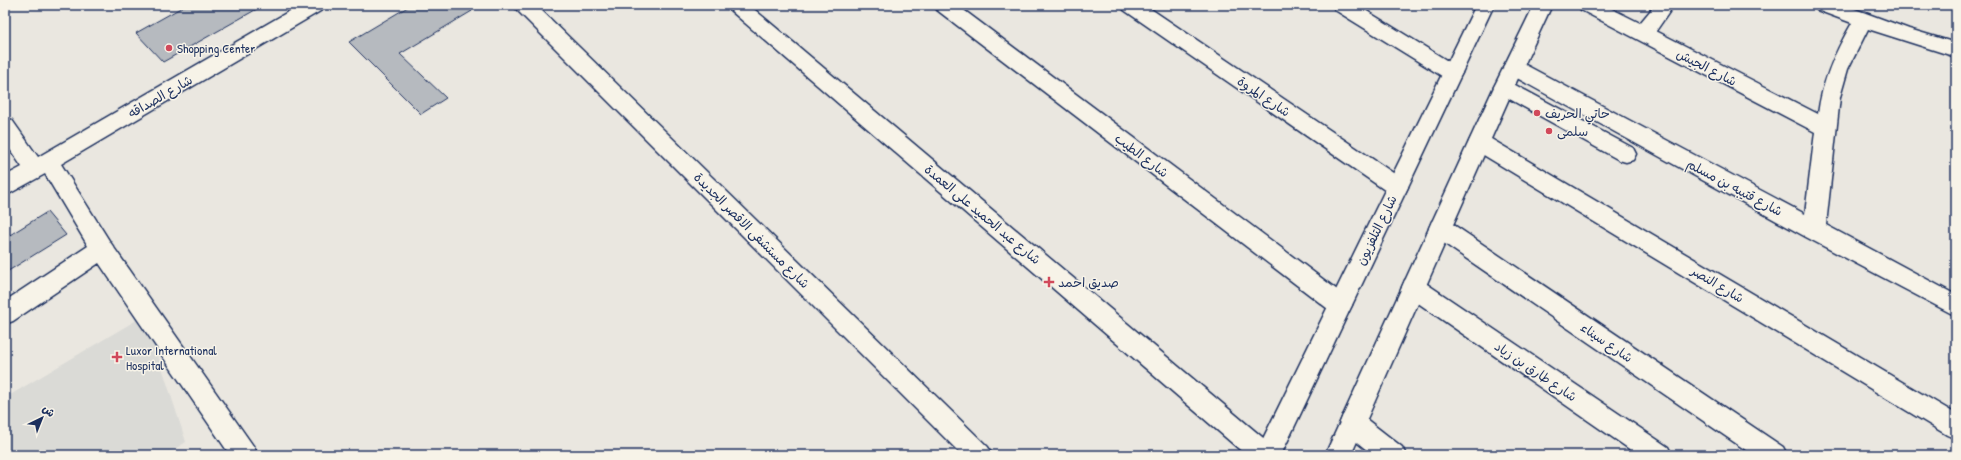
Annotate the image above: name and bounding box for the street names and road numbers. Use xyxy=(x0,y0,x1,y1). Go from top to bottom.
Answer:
street label: شارع الجيش xyxy=(1673,44,1740,91)
street label: شارع الصداقه xyxy=(125,70,196,123)
street label: شارع المروة xyxy=(1233,72,1294,121)
street label: شارع الطيب xyxy=(1111,129,1173,182)
street label: شارع قتيبه بن مسلم xyxy=(1683,154,1786,222)
street label: شارع عبد الحميد على العمدة xyxy=(920,160,1045,269)
street label: شارع مستشفى الاقصر الجديدة xyxy=(689,168,814,293)
street label: شارع التلفزيون xyxy=(1351,192,1402,269)
street label: شارع النصر xyxy=(1687,261,1748,308)
street label: شارع سيناء xyxy=(1577,318,1637,367)
street label: شارع طارق بن زياد xyxy=(1491,337,1581,406)

